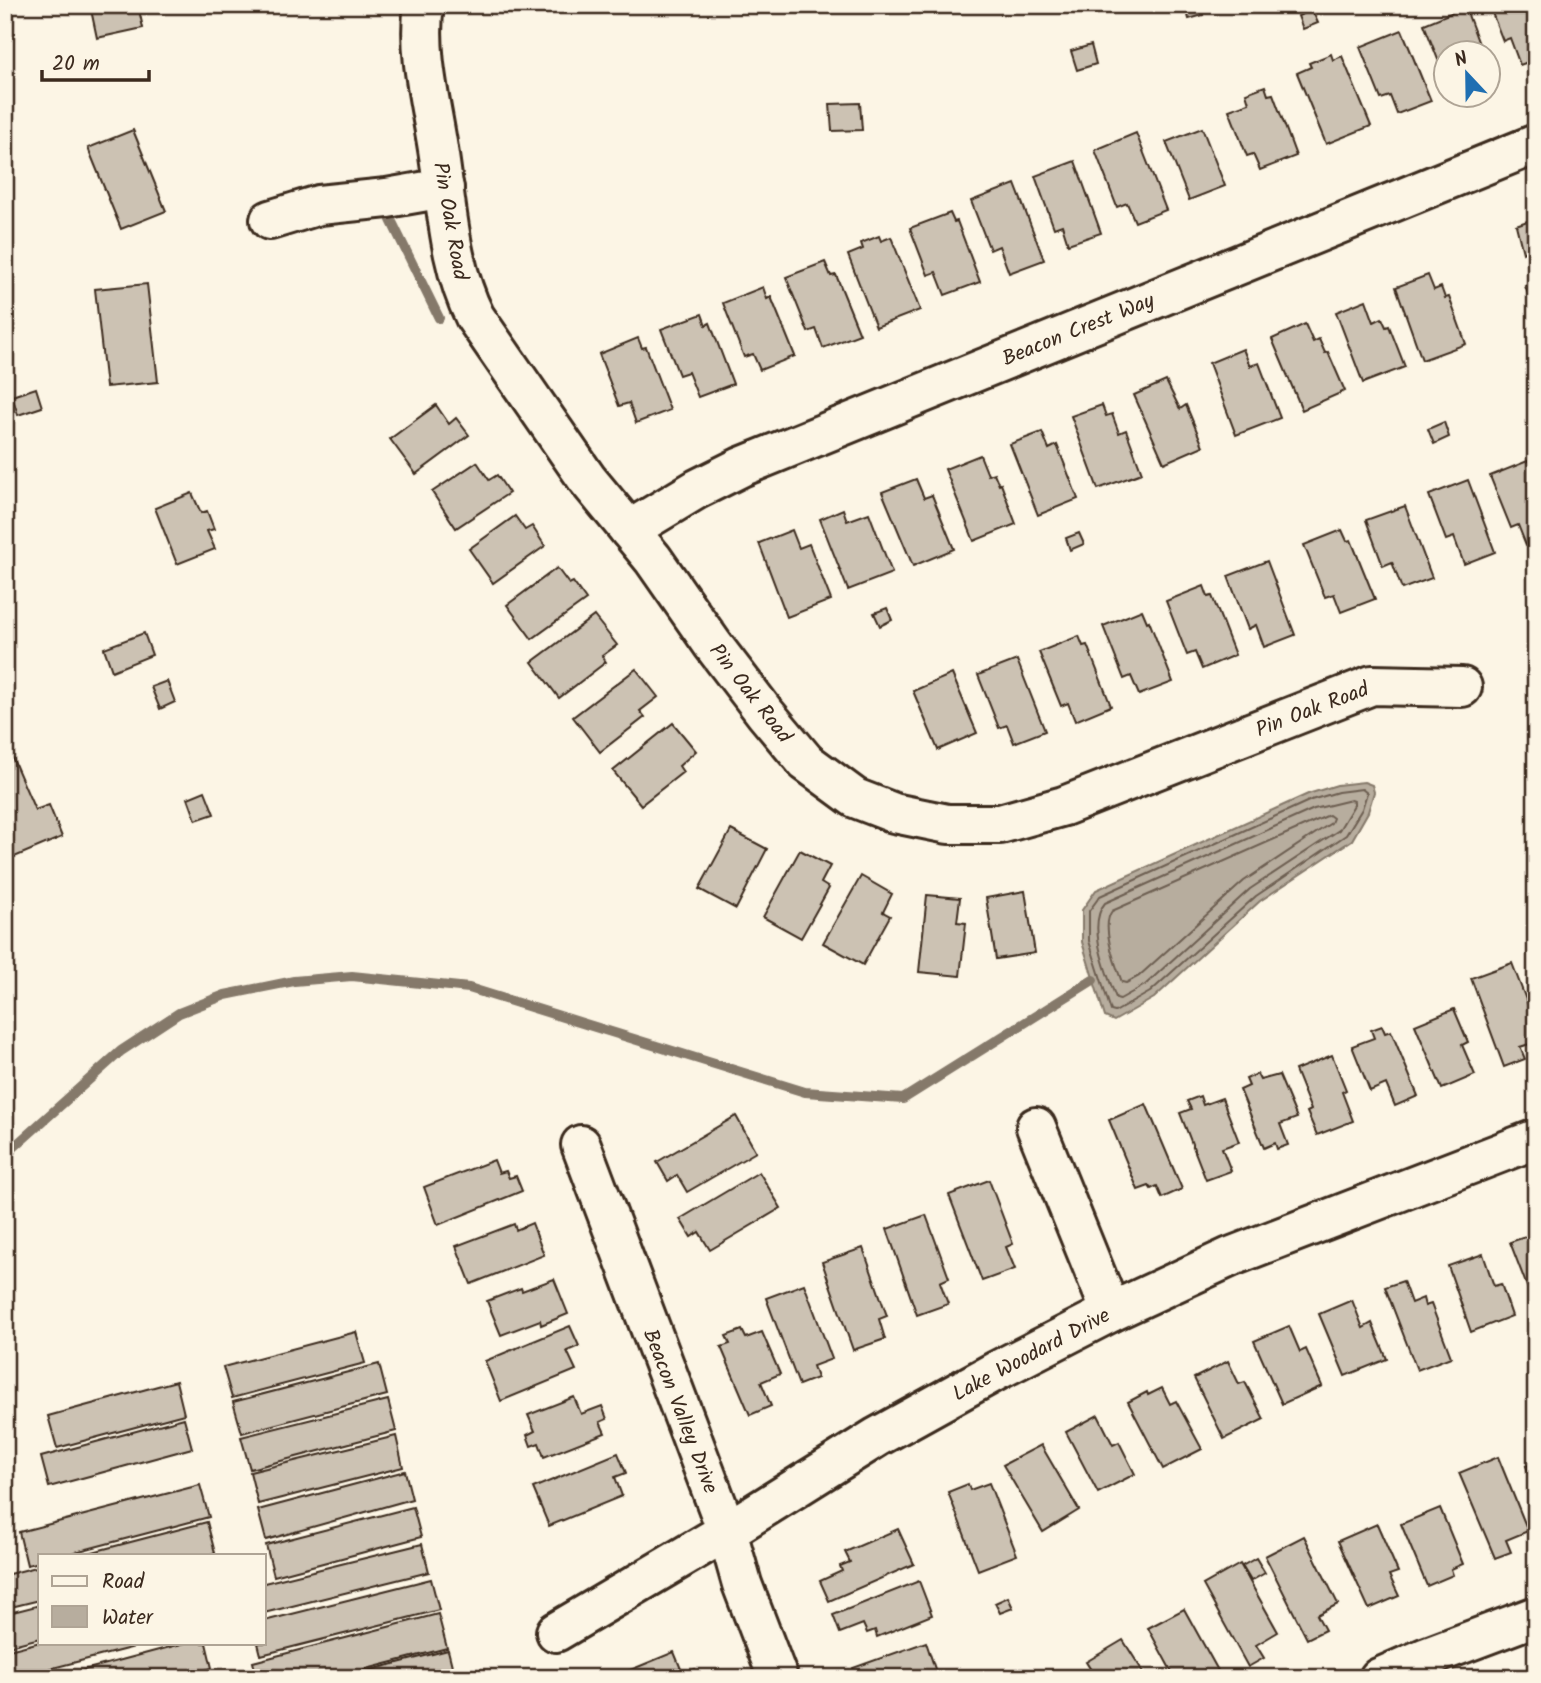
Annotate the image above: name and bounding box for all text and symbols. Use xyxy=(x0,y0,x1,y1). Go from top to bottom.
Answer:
scale bar xyxy=(42,38,149,82)
north arrow xyxy=(1432,38,1502,108)
text: N xyxy=(1450,44,1473,76)
text: 20 m xyxy=(52,48,100,81)
street label: Pin Oak Road xyxy=(423,160,476,283)
street label: Beacon Crest Way xyxy=(997,285,1160,376)
street label: Pin Oak Road xyxy=(700,637,800,751)
street label: Pin Oak Road xyxy=(1251,673,1375,747)
street label: Lake Woodard Drive xyxy=(947,1300,1117,1411)
street label: Beacon Valley Drive xyxy=(633,1324,726,1499)
legend xyxy=(38,1554,266,1644)
text: Road xyxy=(102,1566,145,1599)
text: Water xyxy=(102,1602,154,1635)

